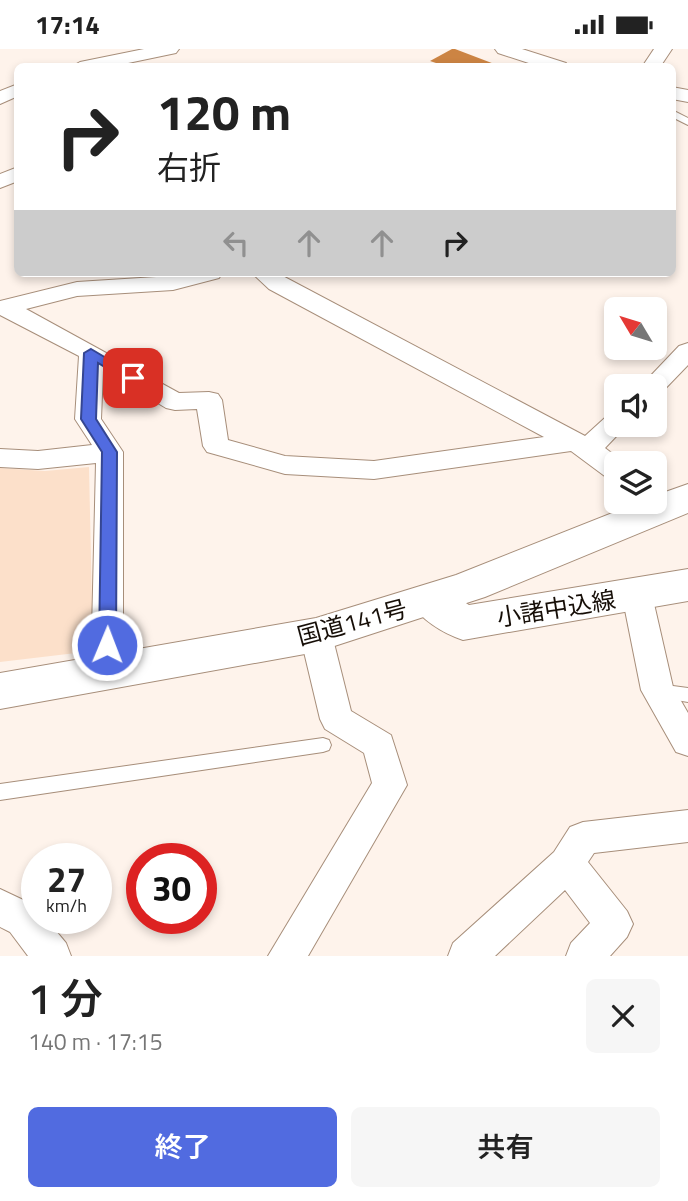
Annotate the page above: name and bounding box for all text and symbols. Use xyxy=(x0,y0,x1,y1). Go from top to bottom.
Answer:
text: 17:14 xyxy=(35,5,100,44)
text: 120 m xyxy=(157,74,291,149)
icon: right xyxy=(42,91,133,182)
text: 右折 xyxy=(157,143,221,191)
icon: left xyxy=(217,224,255,262)
icon: ahead xyxy=(290,224,328,262)
icon: ahead xyxy=(363,224,401,262)
icon: right xyxy=(436,224,474,262)
north arrow xyxy=(604,297,667,361)
map controls xyxy=(604,297,667,514)
pin xyxy=(103,348,163,408)
icon: arrive xyxy=(114,359,152,397)
button: sound xyxy=(604,374,667,437)
button: layers xyxy=(604,451,667,514)
street label: 小諸中込線 xyxy=(494,581,618,635)
street label: 国道141号 xyxy=(293,590,411,654)
position arrow xyxy=(70,608,144,682)
speed limit sign: 30 xyxy=(126,843,217,934)
text: 27 xyxy=(47,852,86,906)
text: km/h xyxy=(46,892,87,919)
text: 1 分 xyxy=(28,966,103,1030)
button: close xyxy=(586,979,660,1053)
text: 140 m · 17:15 xyxy=(28,1024,163,1059)
button: 終了 xyxy=(28,1107,337,1187)
button: 共有 xyxy=(351,1107,660,1187)

